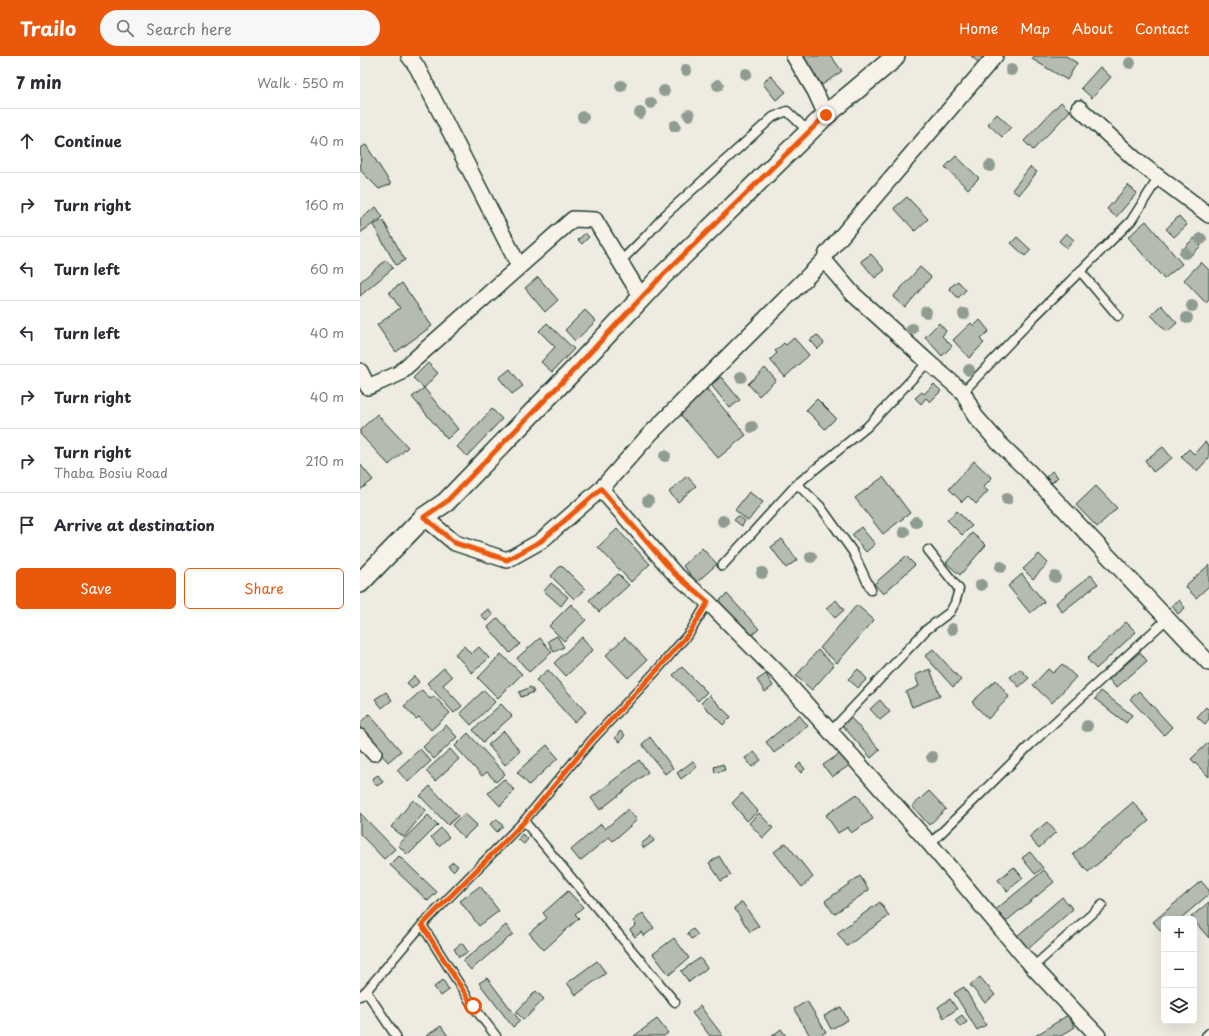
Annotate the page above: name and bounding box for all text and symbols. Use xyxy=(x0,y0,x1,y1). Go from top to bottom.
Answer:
search box xyxy=(100,10,380,46)
text: Trailo xyxy=(20,14,76,42)
icon: search xyxy=(114,17,136,39)
text: Search here xyxy=(146,17,232,40)
text: Home xyxy=(959,18,998,39)
text: Map xyxy=(1020,18,1050,39)
text: About xyxy=(1072,18,1113,39)
text: Contact xyxy=(1135,18,1189,39)
text: 7 min xyxy=(16,69,62,95)
text: Walk · 550 m xyxy=(257,73,344,92)
route end xyxy=(817,106,835,124)
text: Continue xyxy=(54,129,122,152)
icon: ahead xyxy=(16,130,38,152)
text: 40 m xyxy=(310,131,344,150)
text: Turn right xyxy=(54,193,131,216)
icon: right xyxy=(16,194,38,216)
text: 160 m xyxy=(305,195,344,214)
text: Turn left xyxy=(54,257,120,280)
icon: left xyxy=(16,258,38,280)
text: 60 m xyxy=(310,259,344,278)
text: Turn left xyxy=(54,321,120,344)
icon: left xyxy=(16,322,38,344)
text: 40 m xyxy=(310,323,344,342)
text: Turn right xyxy=(54,385,131,408)
icon: right xyxy=(16,386,38,408)
text: 40 m xyxy=(310,387,344,406)
text: Turn right xyxy=(54,440,131,463)
icon: right xyxy=(16,450,38,472)
text: 210 m xyxy=(305,451,344,470)
text: Thaba Bosiu Road xyxy=(54,463,168,482)
text: Arrive at destination xyxy=(54,513,215,536)
icon: arrive xyxy=(16,514,38,536)
button: Save xyxy=(16,568,176,609)
button: Share xyxy=(184,568,344,609)
map controls xyxy=(1161,916,1197,1024)
button: + xyxy=(1161,916,1197,952)
button: − xyxy=(1161,952,1197,988)
button: layers xyxy=(1161,988,1197,1024)
route start xyxy=(464,997,482,1015)

